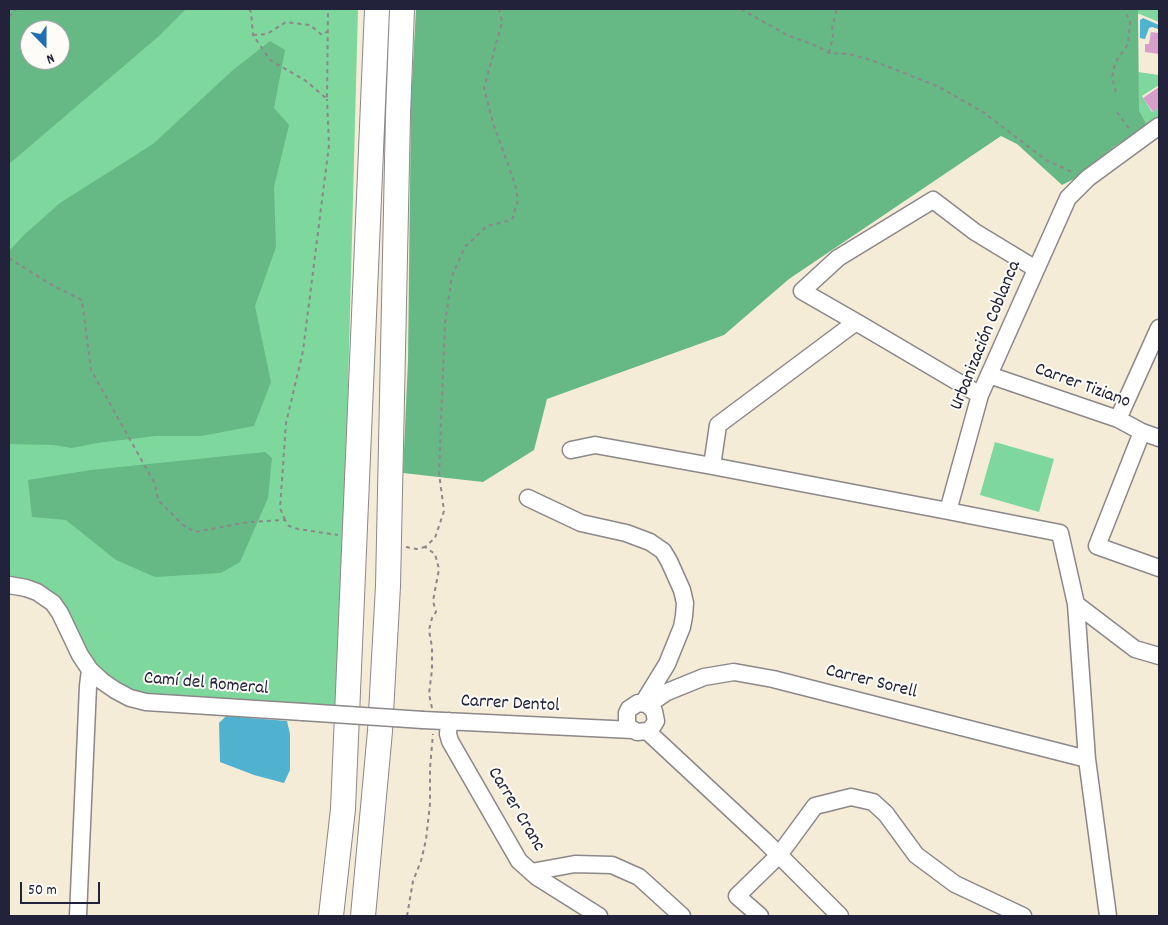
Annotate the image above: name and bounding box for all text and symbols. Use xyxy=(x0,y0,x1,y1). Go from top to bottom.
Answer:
north arrow xyxy=(20,20,70,70)
text: N xyxy=(43,47,57,69)
street label: Urbanización Coblanca xyxy=(947,258,1027,414)
street label: Carrer Tiziano xyxy=(1031,359,1133,415)
street label: Carrer Sorell xyxy=(823,661,919,705)
street label: Camí del Romeral xyxy=(143,668,269,702)
street label: Carrer Dentol xyxy=(460,691,560,719)
street label: Carrer Cranc xyxy=(481,764,549,856)
scale bar xyxy=(22,872,102,904)
text: 50 m xyxy=(28,880,57,902)

